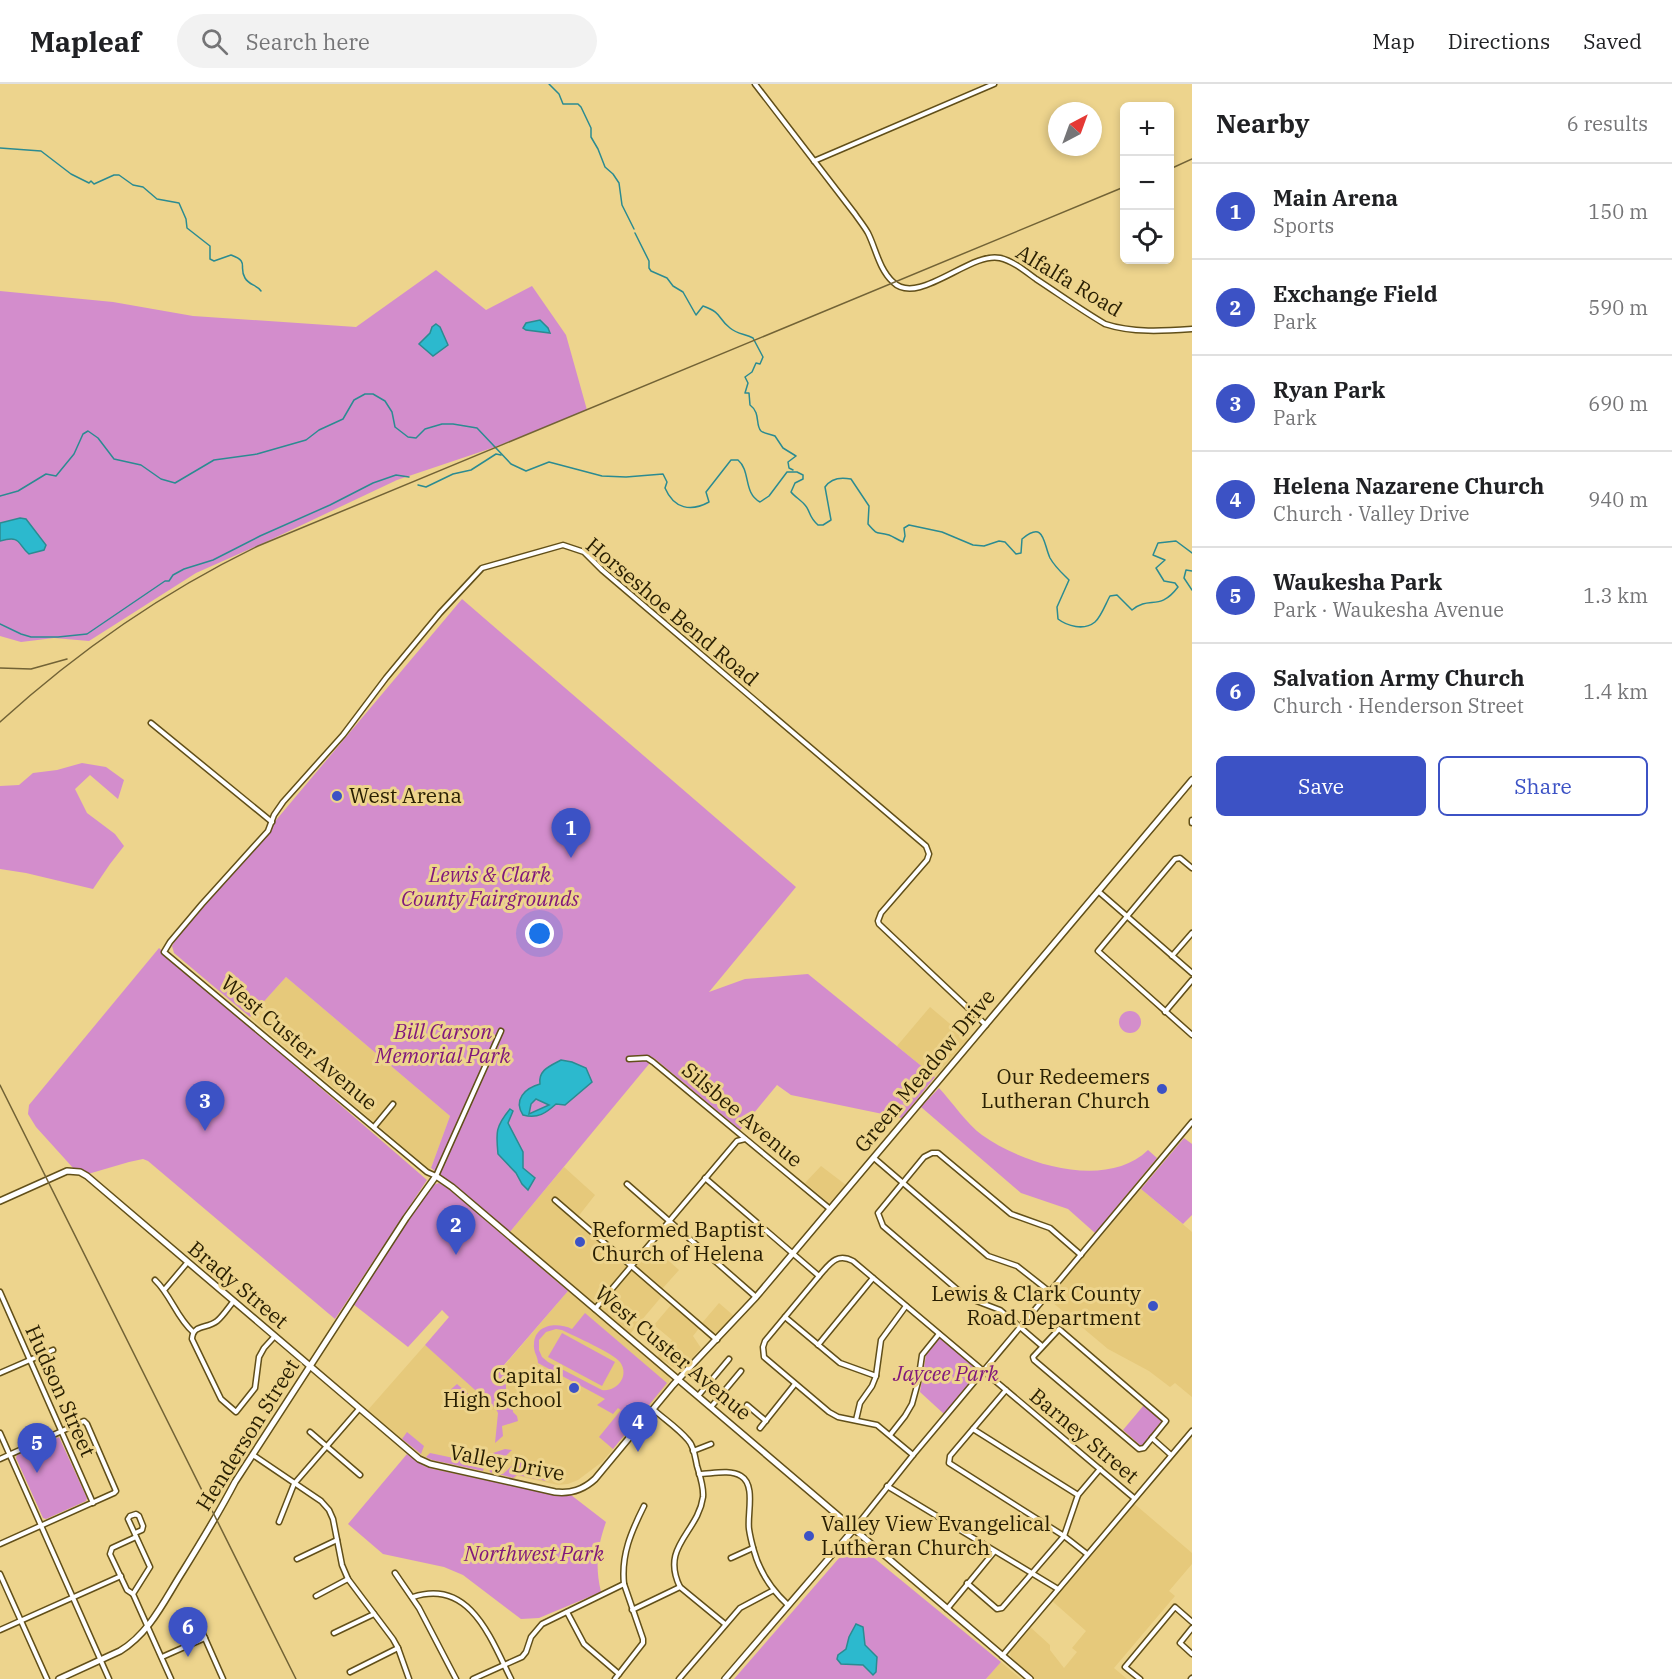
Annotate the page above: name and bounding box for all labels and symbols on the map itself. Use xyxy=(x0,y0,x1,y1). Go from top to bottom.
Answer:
north arrow xyxy=(1048,102,1102,156)
street label: Alfalfa Road xyxy=(1011,237,1128,323)
street label: Horseshoe Bend Road xyxy=(580,531,765,692)
place label: West Arena xyxy=(349,781,462,809)
marker: West Arena xyxy=(330,789,344,803)
pin: 1 xyxy=(552,808,590,858)
park label: Lewis & Clark County Fairgrounds xyxy=(401,860,579,912)
your location xyxy=(525,919,554,948)
street label: West Custer Avenue xyxy=(215,968,384,1116)
street label: Green Meadow Drive xyxy=(848,983,1001,1158)
park label: Bill Carson Memorial Park xyxy=(374,1017,512,1069)
street label: Silsbee Avenue xyxy=(676,1055,809,1173)
place label: Our Redeemers Lutheran Church xyxy=(981,1062,1150,1114)
pin: 3 xyxy=(186,1082,224,1131)
marker: Our Redeemers Lutheran Church xyxy=(1155,1082,1169,1096)
pin: 2 xyxy=(436,1206,476,1255)
place label: Reformed Baptist Church of Helena xyxy=(592,1215,764,1267)
street label: Brady Street xyxy=(183,1234,295,1334)
marker: Reformed Baptist Church of Helena xyxy=(573,1235,587,1249)
street label: West Custer Avenue xyxy=(589,1278,758,1426)
place label: Lewis & Clark County Road Department xyxy=(931,1279,1142,1331)
marker: Lewis & Clark County Road Department xyxy=(1146,1299,1160,1313)
street label: Hudson Street xyxy=(19,1320,103,1461)
street label: Henderson Street xyxy=(189,1353,305,1516)
park label: Jaycee Park xyxy=(892,1359,1000,1387)
place label: Capital High School xyxy=(443,1361,562,1413)
marker: Capital High School xyxy=(567,1381,581,1395)
street label: Barney Street xyxy=(1024,1381,1145,1489)
pin: 4 xyxy=(618,1402,658,1452)
pin: 5 xyxy=(18,1424,57,1473)
street label: Valley Drive xyxy=(447,1437,567,1487)
place label: Valley View Evangelical Lutheran Church xyxy=(821,1509,1051,1561)
marker: Valley View Evangelical Lutheran Church xyxy=(802,1529,816,1543)
park label: Northwest Park xyxy=(463,1539,605,1567)
pin: 6 xyxy=(168,1608,207,1657)

